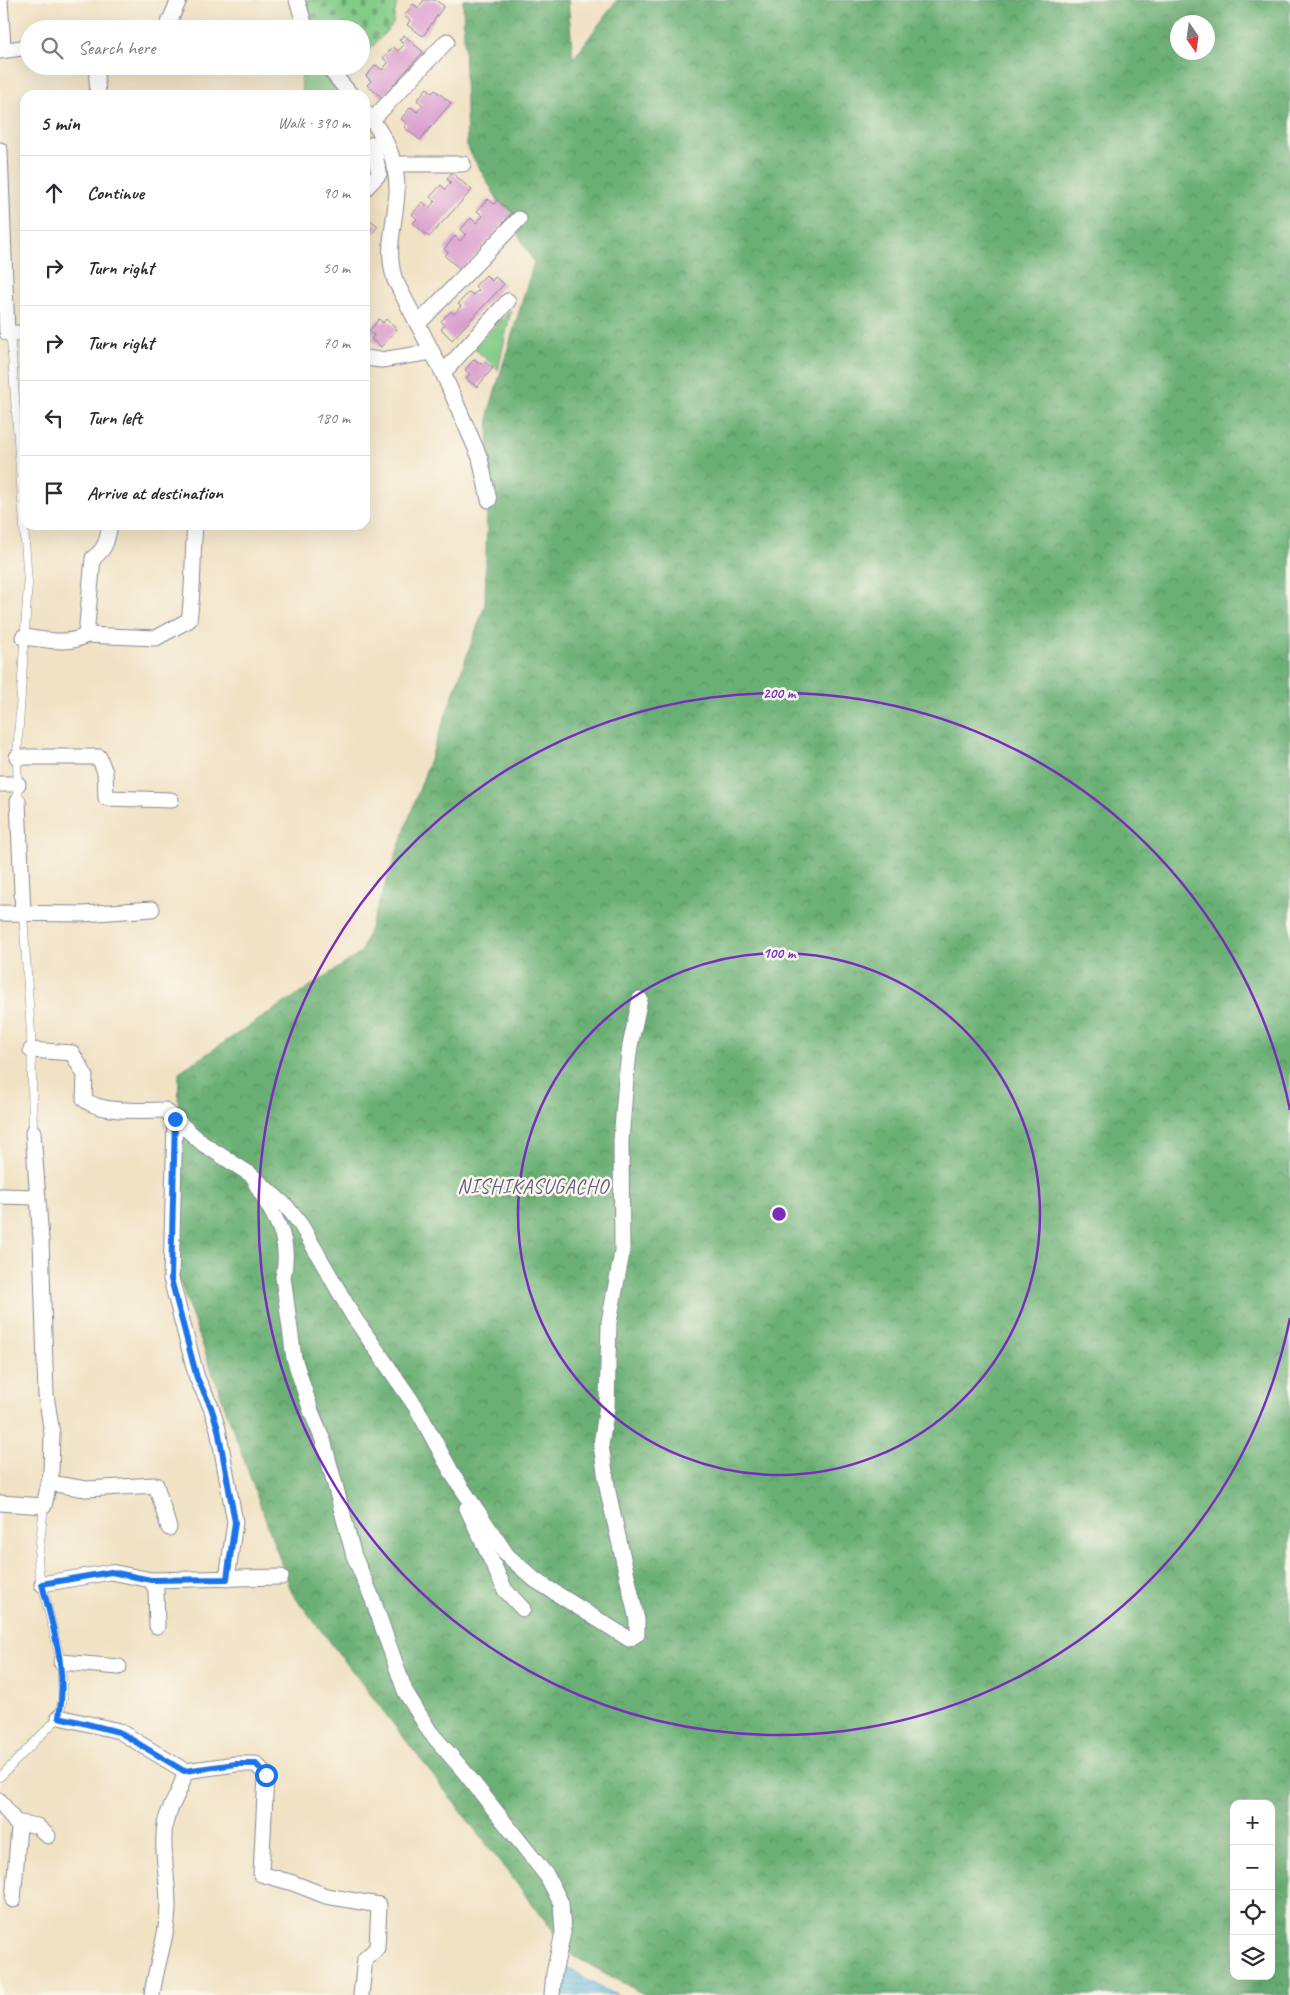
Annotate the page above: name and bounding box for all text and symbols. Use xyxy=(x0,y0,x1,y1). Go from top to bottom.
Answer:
north arrow xyxy=(1170,15,1215,60)
search box xyxy=(20,20,370,75)
icon: search xyxy=(38,34,66,62)
text: Search here xyxy=(78,36,155,60)
text: 5 min xyxy=(40,110,80,136)
text: Walk · 390 m xyxy=(278,113,350,133)
icon: ahead xyxy=(40,179,68,207)
text: Continue xyxy=(87,181,144,205)
text: 90 m xyxy=(323,183,350,203)
icon: right xyxy=(40,254,68,282)
text: Turn right xyxy=(87,256,154,280)
text: 50 m xyxy=(323,258,350,278)
icon: right xyxy=(40,329,68,357)
text: Turn right xyxy=(87,331,154,355)
text: 70 m xyxy=(323,333,350,353)
icon: left xyxy=(40,404,68,432)
text: Turn left xyxy=(87,406,142,430)
text: 180 m xyxy=(316,408,350,428)
icon: arrive xyxy=(40,479,68,507)
text: Arrive at destination xyxy=(87,481,223,505)
text: 200 m xyxy=(763,684,797,703)
text: 100 m xyxy=(763,944,797,963)
route end xyxy=(164,1108,187,1131)
district label: NISHIKASUGACHO xyxy=(457,1174,610,1199)
centre of rings xyxy=(770,1205,788,1223)
route start xyxy=(255,1764,278,1787)
map controls xyxy=(1230,1800,1275,1980)
button: + xyxy=(1230,1800,1275,1845)
button: − xyxy=(1230,1845,1275,1890)
button: locate xyxy=(1230,1890,1275,1935)
button: layers xyxy=(1230,1935,1275,1980)

